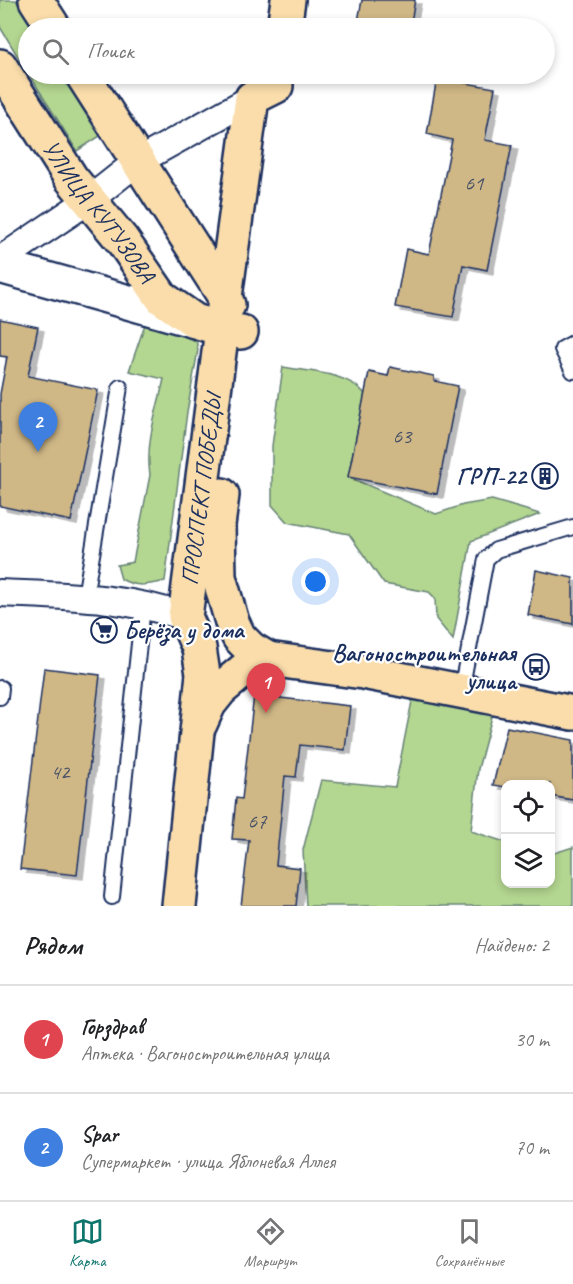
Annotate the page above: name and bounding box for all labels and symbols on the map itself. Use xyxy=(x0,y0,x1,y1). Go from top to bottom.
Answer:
street label: УЛИЦА КУТУЗОВА xyxy=(36,135,162,289)
house number: 61 xyxy=(465,170,485,196)
street label: ПРОСПЕКТ ПОБЕДЫ xyxy=(174,389,229,587)
pin: 2 xyxy=(18,402,57,452)
house number: 63 xyxy=(393,423,413,449)
place label: ГРП-22 xyxy=(457,461,528,491)
building icon: ГРП-22 xyxy=(530,461,560,491)
your location xyxy=(301,567,330,596)
supermarket icon: Берёза у дома xyxy=(89,615,119,645)
place label: Берёза у дома xyxy=(124,615,246,646)
place label: Вагоностроительная улица xyxy=(332,638,518,696)
bus stop icon: Вагоностроительная улица xyxy=(521,652,551,682)
pin: 1 xyxy=(246,664,286,713)
house number: 42 xyxy=(51,759,71,785)
house number: 67 xyxy=(248,808,268,834)

